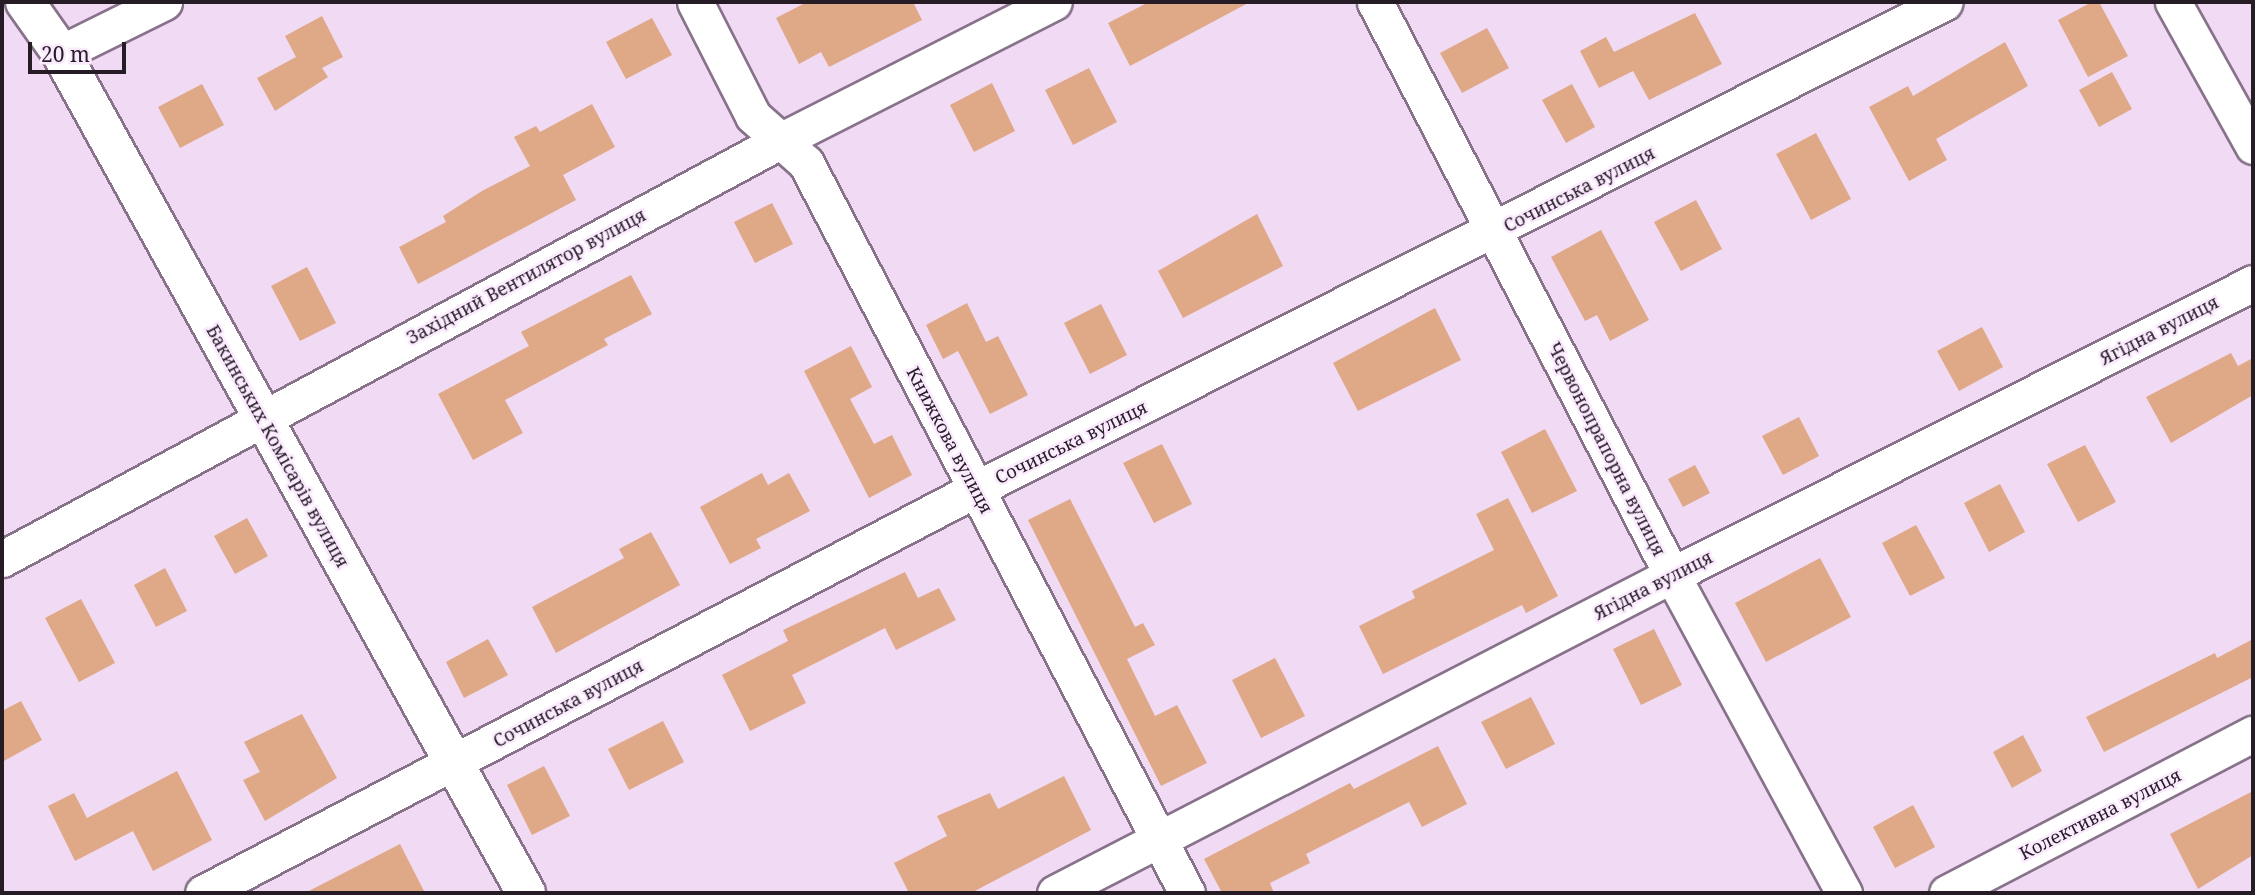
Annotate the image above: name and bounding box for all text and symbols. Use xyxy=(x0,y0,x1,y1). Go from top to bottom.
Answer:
scale bar xyxy=(32,28,130,72)
text: 20 m xyxy=(41,40,90,68)
street label: Сочинська вулиця xyxy=(1500,142,1658,236)
street label: Західний Вентилятор вулиця xyxy=(403,204,649,348)
street label: Ягідна вулиця xyxy=(2096,291,2222,369)
street label: Бакинських Комісарів вулиця xyxy=(202,321,354,571)
street label: Червонопрапорна вулиця xyxy=(1543,338,1671,560)
street label: Книжкова вулиця xyxy=(902,363,998,517)
street label: Сочинська вулиця xyxy=(991,396,1151,488)
street label: Ягідна вулиця xyxy=(1590,546,1716,624)
street label: Сочинська вулиця xyxy=(489,654,647,752)
street label: Колективна вулиця xyxy=(2016,764,2184,864)

